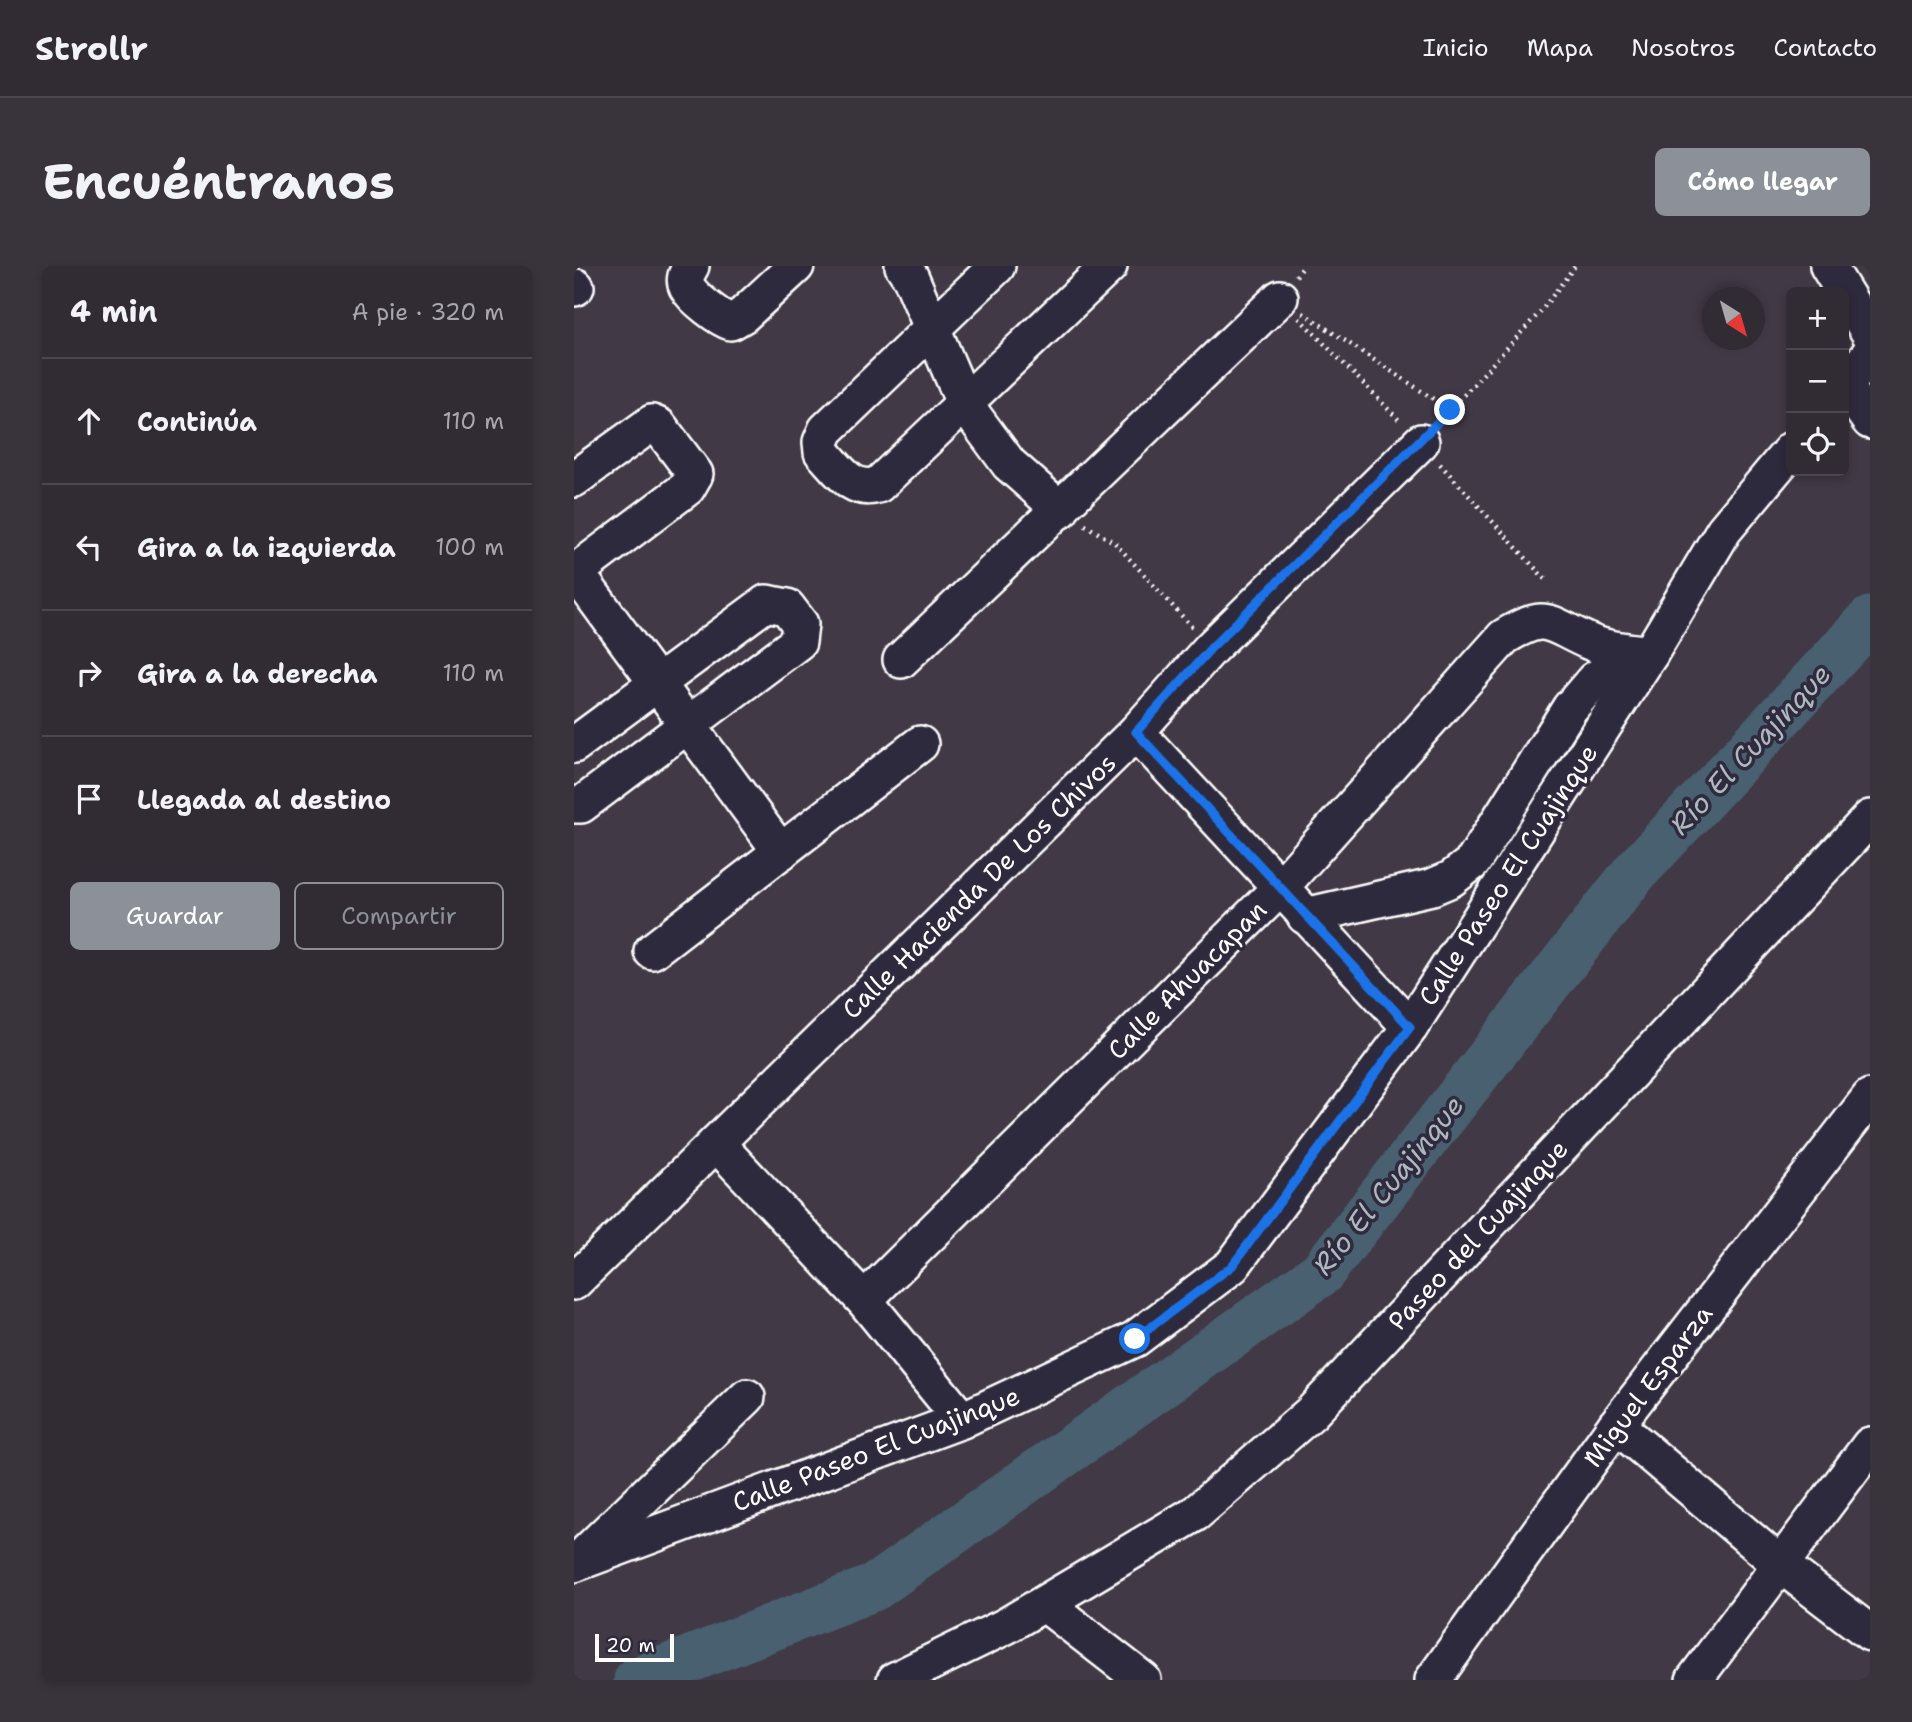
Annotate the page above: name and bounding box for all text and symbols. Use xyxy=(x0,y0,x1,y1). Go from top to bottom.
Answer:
text: Strollr xyxy=(35,26,148,71)
text: Inicio xyxy=(1423,32,1489,64)
text: Mapa xyxy=(1527,32,1593,64)
text: Nosotros xyxy=(1631,32,1736,64)
text: Contacto xyxy=(1774,32,1877,64)
button: Cómo llegar xyxy=(1655,148,1870,216)
text: Encuéntranos xyxy=(42,149,395,215)
north arrow xyxy=(1702,287,1765,350)
map controls xyxy=(1786,287,1849,476)
button: + xyxy=(1786,287,1849,350)
text: 4 min xyxy=(70,291,157,332)
text: A pie · 320 m xyxy=(352,297,504,327)
button: − xyxy=(1786,350,1849,413)
route end xyxy=(1434,394,1465,425)
icon: ahead xyxy=(70,402,108,440)
text: Continúa xyxy=(137,404,257,439)
text: 110 m xyxy=(442,406,504,436)
button: locate xyxy=(1786,413,1849,476)
icon: left xyxy=(70,528,108,566)
text: Gira a la izquierda xyxy=(137,530,396,565)
text: 100 m xyxy=(435,532,504,562)
icon: right xyxy=(70,654,108,692)
water label: Río El Cuajinque xyxy=(1661,655,1839,843)
text: Gira a la derecha xyxy=(137,656,378,691)
text: 110 m xyxy=(442,658,504,688)
street label: Calle Paseo El Cuajinque xyxy=(1410,737,1605,1012)
street label: Calle Hacienda De Los Chivos xyxy=(834,745,1123,1026)
icon: arrive xyxy=(70,780,108,818)
text: Llegada al destino xyxy=(137,782,391,817)
button: Guardar xyxy=(70,882,280,950)
button: Compartir xyxy=(294,882,504,950)
street label: Calle Ahuacapan xyxy=(1099,892,1274,1067)
water label: Río El Cuajinque xyxy=(1304,1087,1472,1283)
street label: Paseo del Cuajinque xyxy=(1380,1132,1575,1338)
street label: Miguel Esparza xyxy=(1575,1297,1720,1474)
route start xyxy=(1119,1323,1150,1354)
street label: Calle Paseo El Cuajinque xyxy=(727,1378,1024,1520)
scale bar xyxy=(595,1631,674,1663)
text: 20 m xyxy=(606,1633,655,1658)

